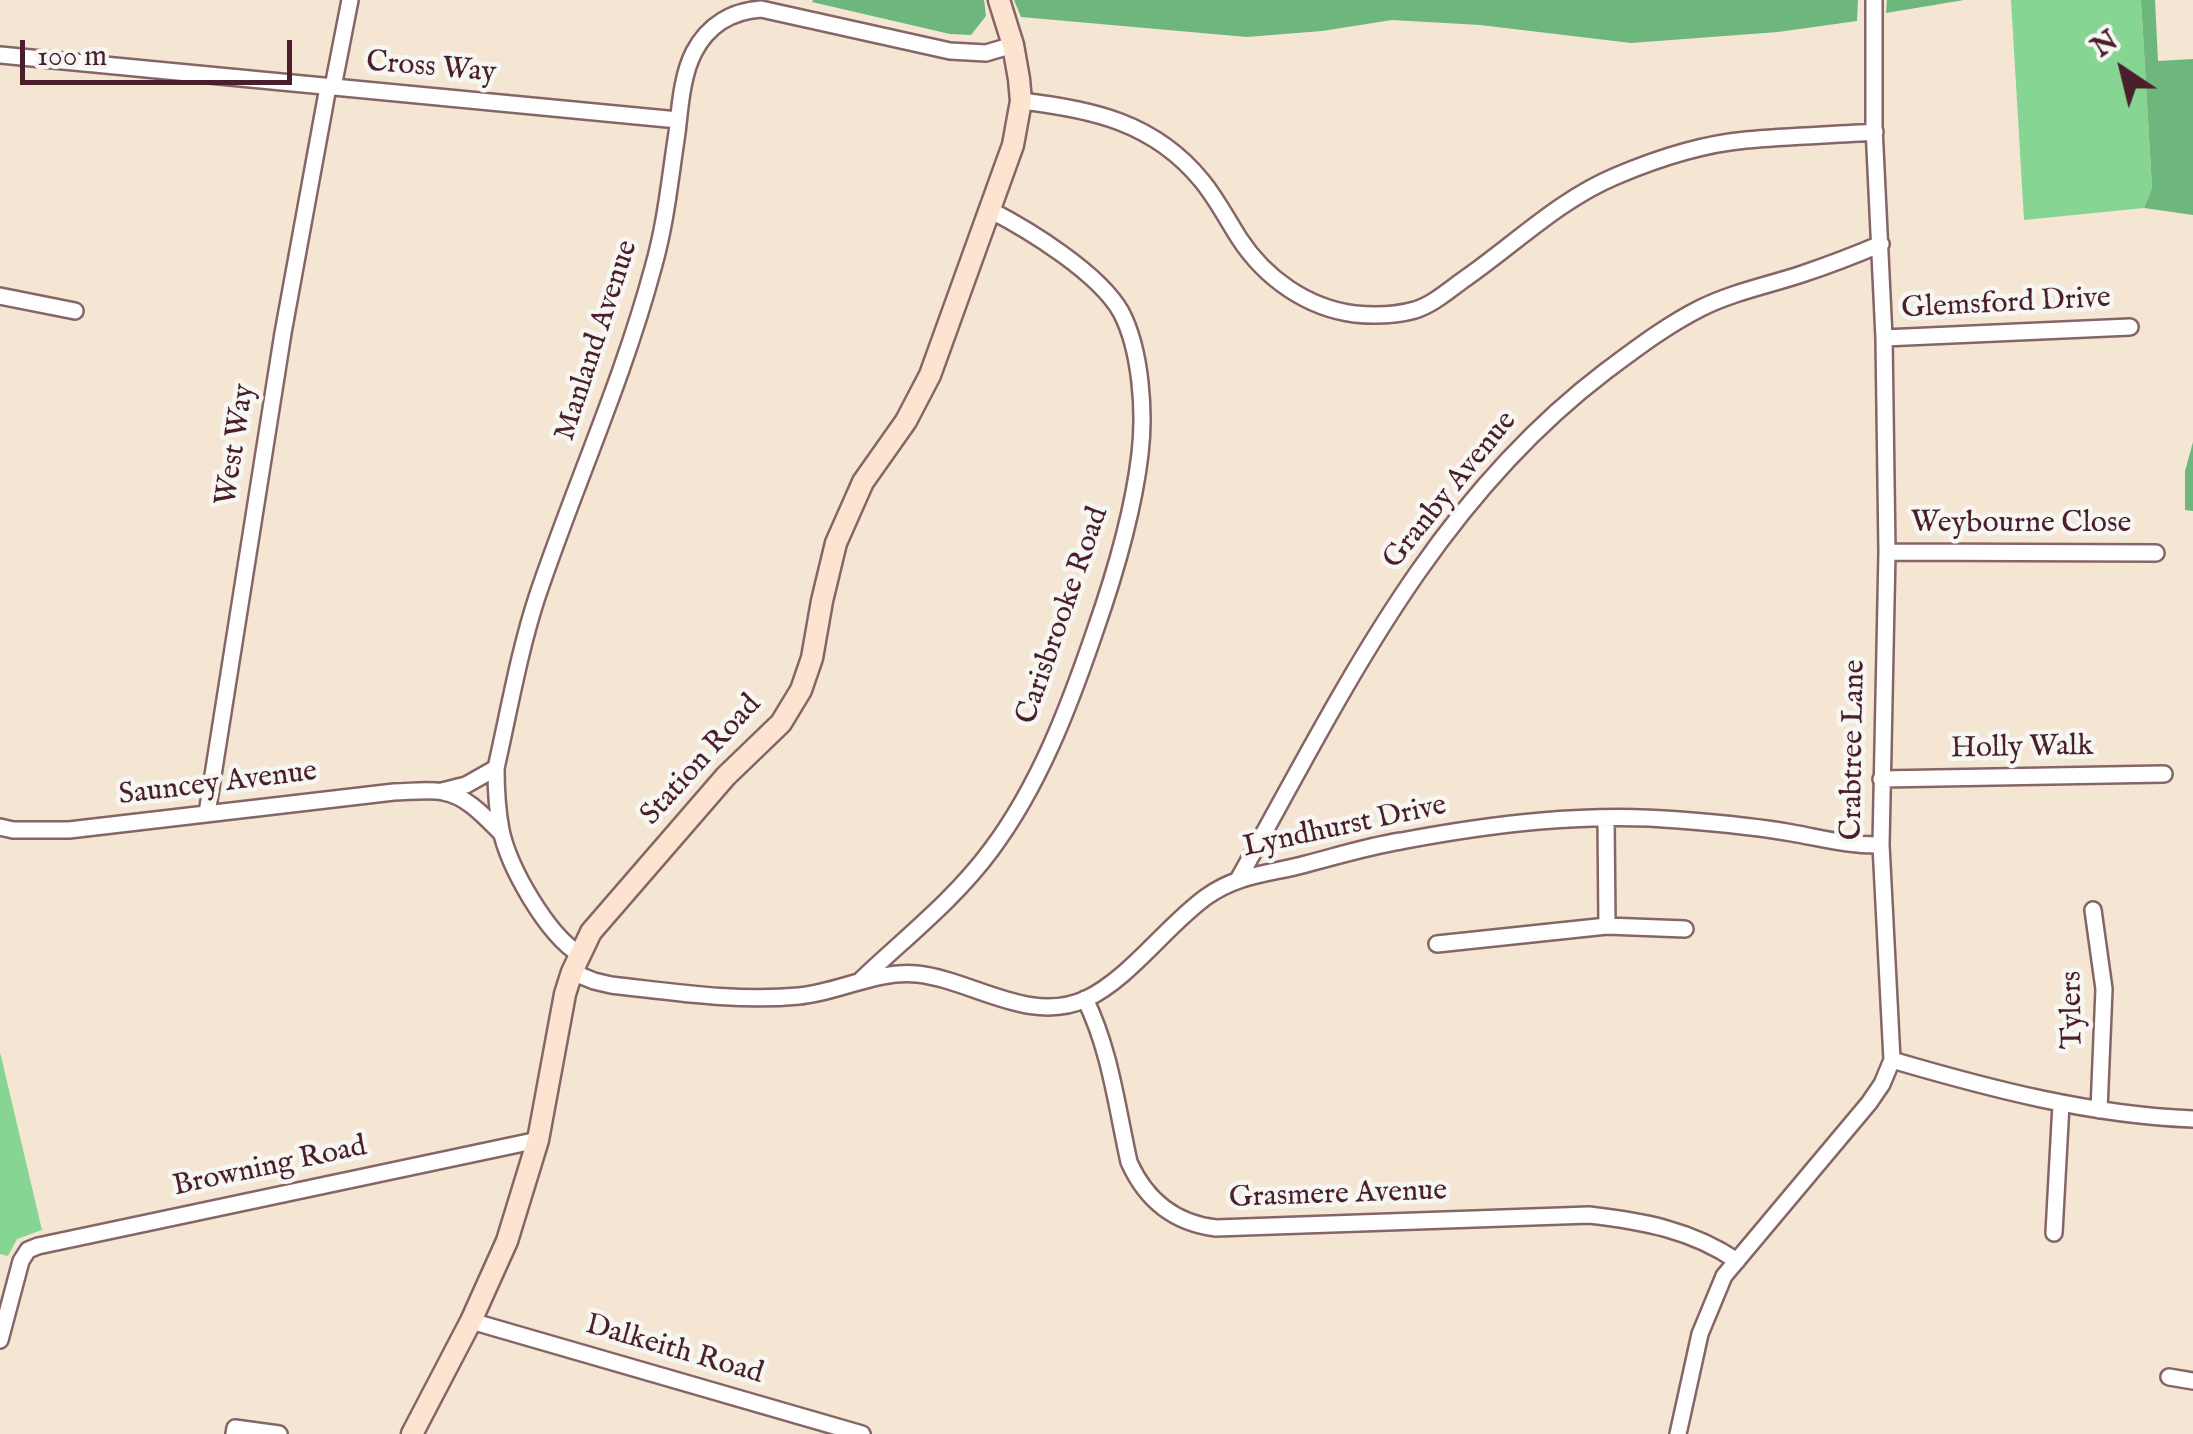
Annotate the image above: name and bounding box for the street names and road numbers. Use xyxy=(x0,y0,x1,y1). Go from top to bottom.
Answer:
street label: Cross Way xyxy=(365,45,497,93)
street label: Manland Avenue xyxy=(549,236,647,446)
street label: Glemsford Drive xyxy=(1900,282,2112,328)
street label: West Way xyxy=(210,382,264,508)
street label: Granby Avenue xyxy=(1376,405,1526,577)
street label: Carisbrooke Road xyxy=(1010,503,1118,729)
street label: Weybourne Close xyxy=(1911,507,2131,543)
street label: Crabtree Lane xyxy=(1835,659,1875,841)
street label: Station Road xyxy=(634,688,770,834)
street label: Holly Walk xyxy=(1950,730,2094,768)
street label: Sauncey Avenue xyxy=(117,755,319,815)
street label: Lyndhurst Drive xyxy=(1240,789,1450,867)
street label: Tylers xyxy=(2055,971,2093,1049)
street label: Browning Road xyxy=(170,1130,370,1206)
street label: Grasmere Avenue xyxy=(1228,1174,1448,1218)
street label: Dalkeith Road xyxy=(581,1308,767,1394)

